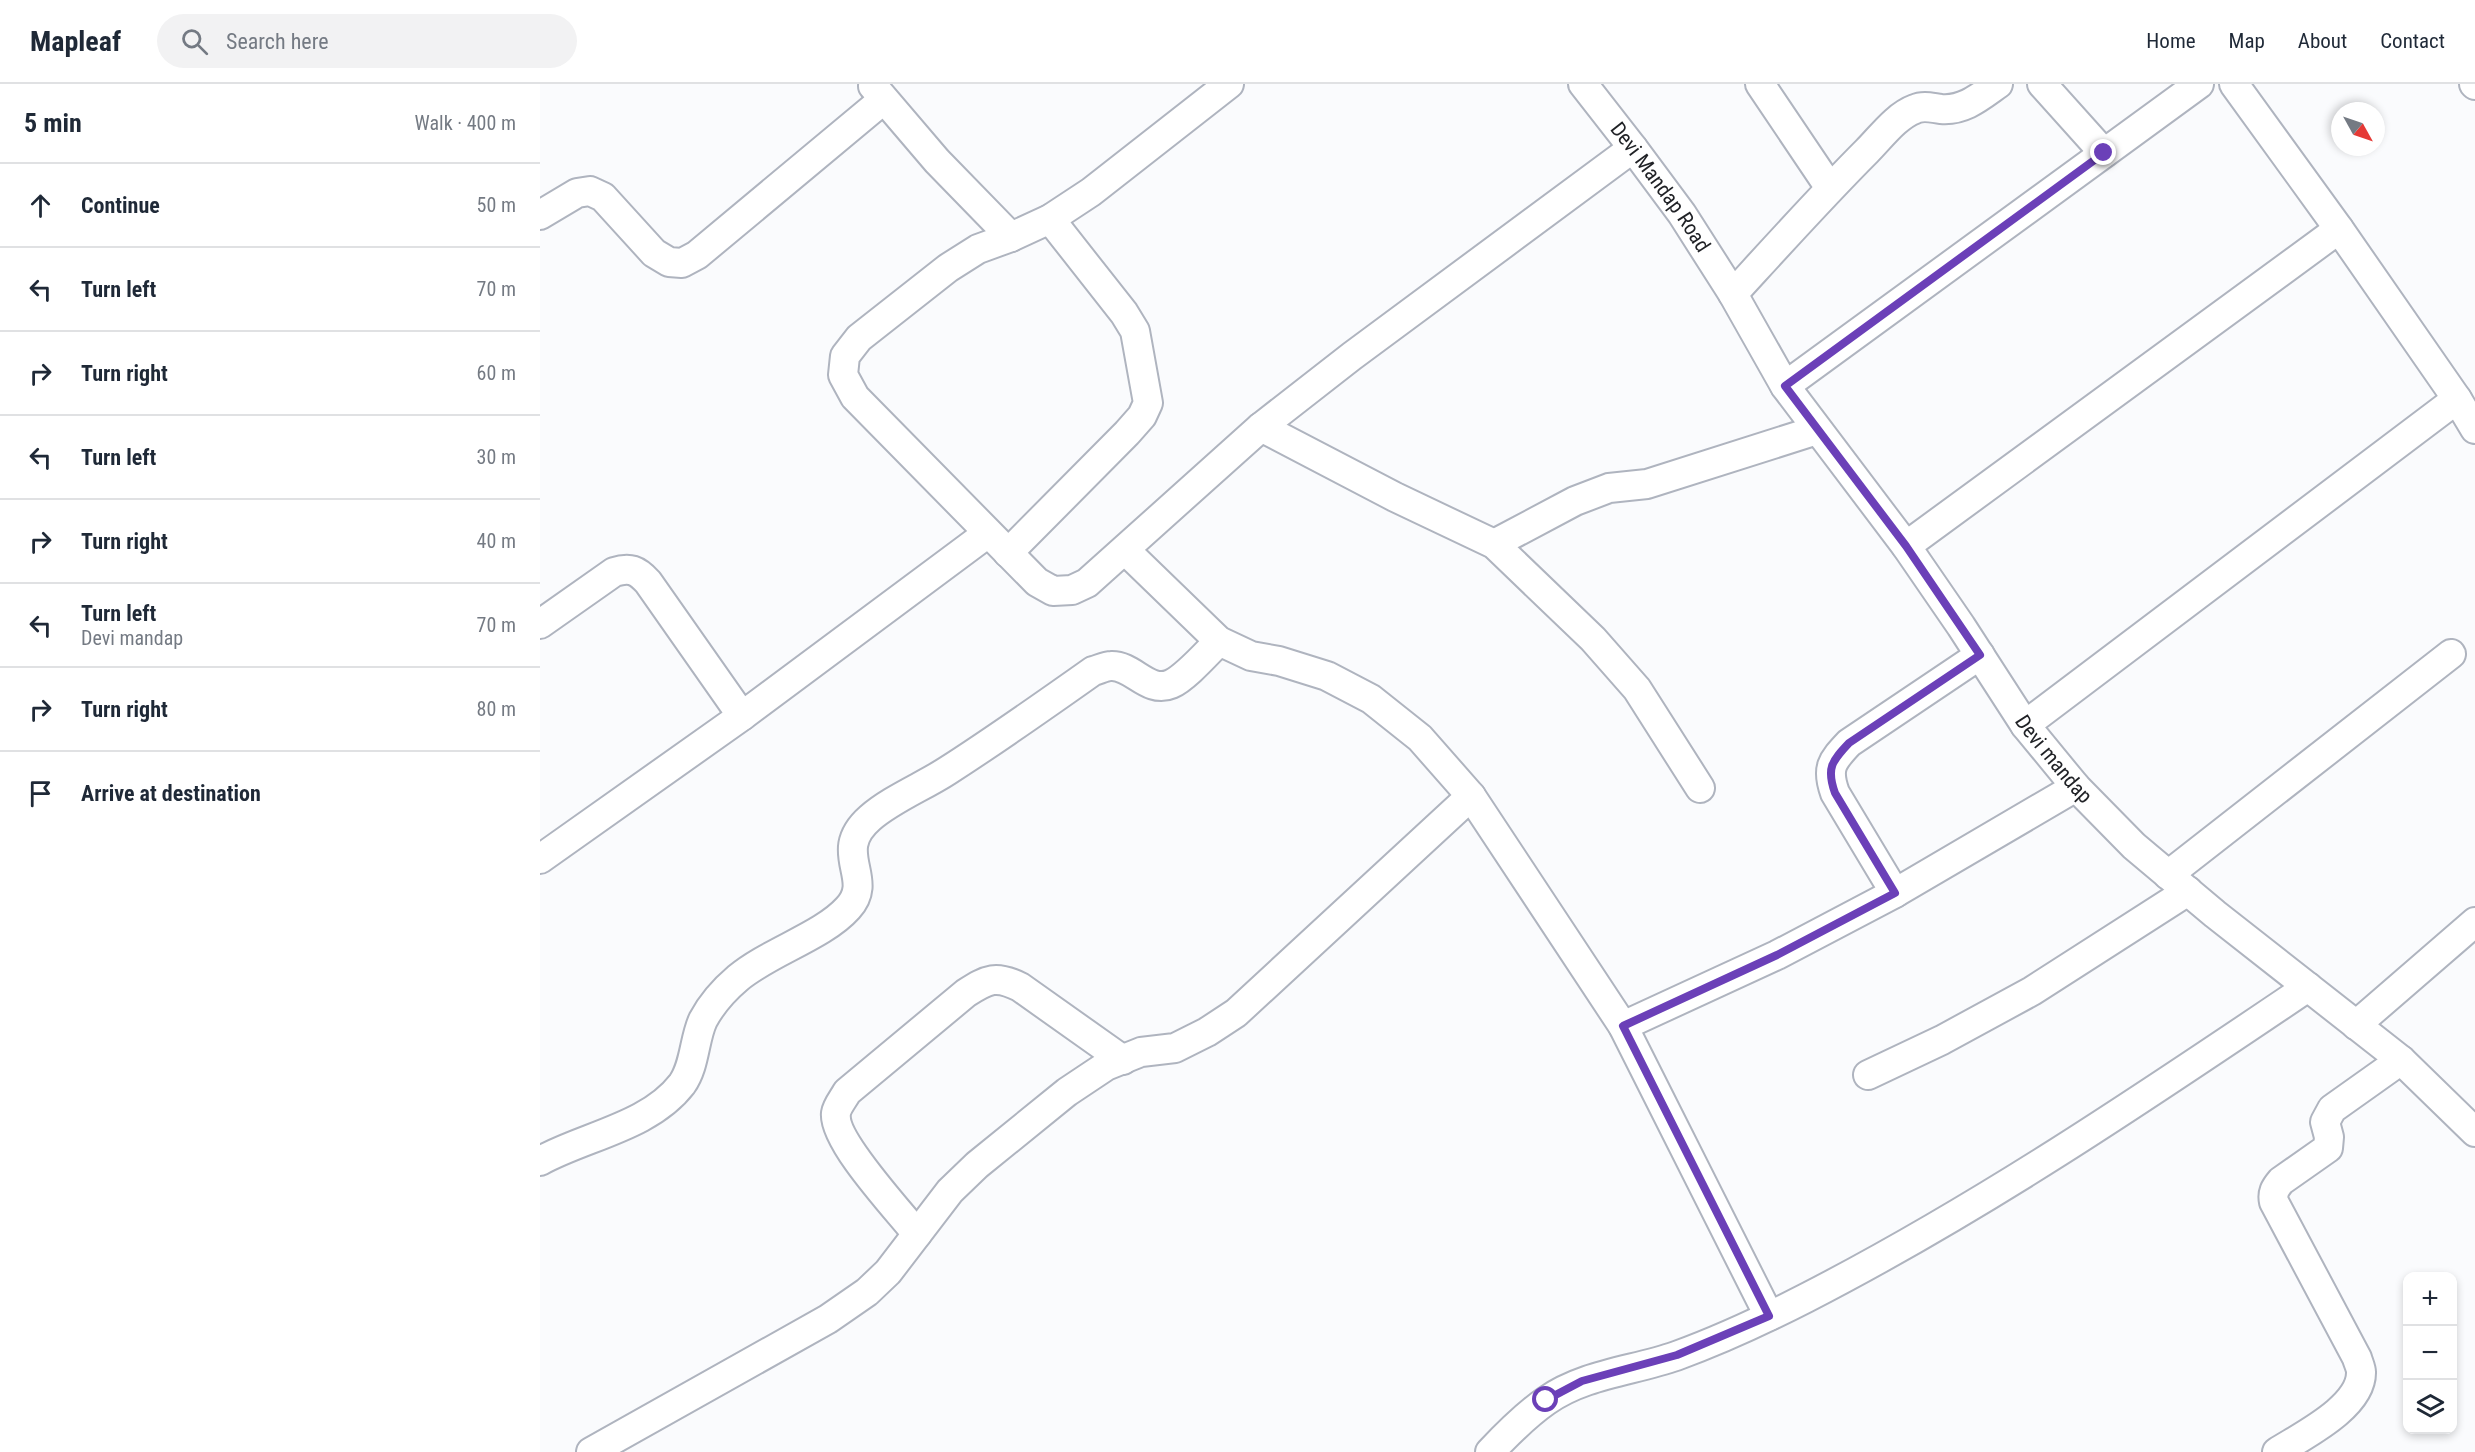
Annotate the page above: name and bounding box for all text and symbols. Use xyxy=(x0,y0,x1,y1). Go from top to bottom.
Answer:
search box xyxy=(157,14,577,68)
text: Mapleaf xyxy=(30,25,121,58)
icon: search xyxy=(178,25,211,58)
text: Search here xyxy=(226,29,328,54)
text: Home xyxy=(2146,29,2196,53)
text: Map xyxy=(2229,29,2265,53)
text: About xyxy=(2298,29,2347,53)
text: Contact xyxy=(2380,29,2445,53)
north arrow xyxy=(2331,102,2385,156)
text: 5 min xyxy=(24,108,82,138)
text: Walk · 400 m xyxy=(415,111,516,135)
street label: Devi Mandap Road xyxy=(1605,117,1715,256)
route end xyxy=(2090,139,2116,165)
icon: ahead xyxy=(24,189,57,222)
text: Continue xyxy=(81,193,160,218)
text: 50 m xyxy=(477,193,516,217)
icon: left xyxy=(24,273,57,306)
text: Turn left xyxy=(81,277,156,302)
text: 70 m xyxy=(477,277,516,301)
icon: right xyxy=(24,357,57,390)
text: Turn right xyxy=(81,361,168,386)
text: 60 m xyxy=(477,361,516,385)
icon: left xyxy=(24,441,57,474)
text: Turn left xyxy=(81,445,156,470)
text: 30 m xyxy=(477,445,516,469)
icon: right xyxy=(24,525,57,558)
text: Turn right xyxy=(81,529,168,554)
text: 40 m xyxy=(477,529,516,553)
text: Turn left xyxy=(81,601,156,626)
icon: left xyxy=(24,609,57,642)
text: 70 m xyxy=(477,613,516,637)
text: Devi mandap xyxy=(81,626,183,650)
icon: right xyxy=(24,693,57,726)
text: Turn right xyxy=(81,697,168,722)
text: 80 m xyxy=(477,697,516,721)
street label: Devi mandap xyxy=(2010,711,2097,808)
icon: arrive xyxy=(24,777,57,810)
text: Arrive at destination xyxy=(81,781,261,806)
map controls xyxy=(2403,1272,2457,1434)
button: + xyxy=(2403,1272,2457,1326)
button: − xyxy=(2403,1326,2457,1380)
button: layers xyxy=(2403,1380,2457,1434)
route start xyxy=(1532,1386,1558,1412)

